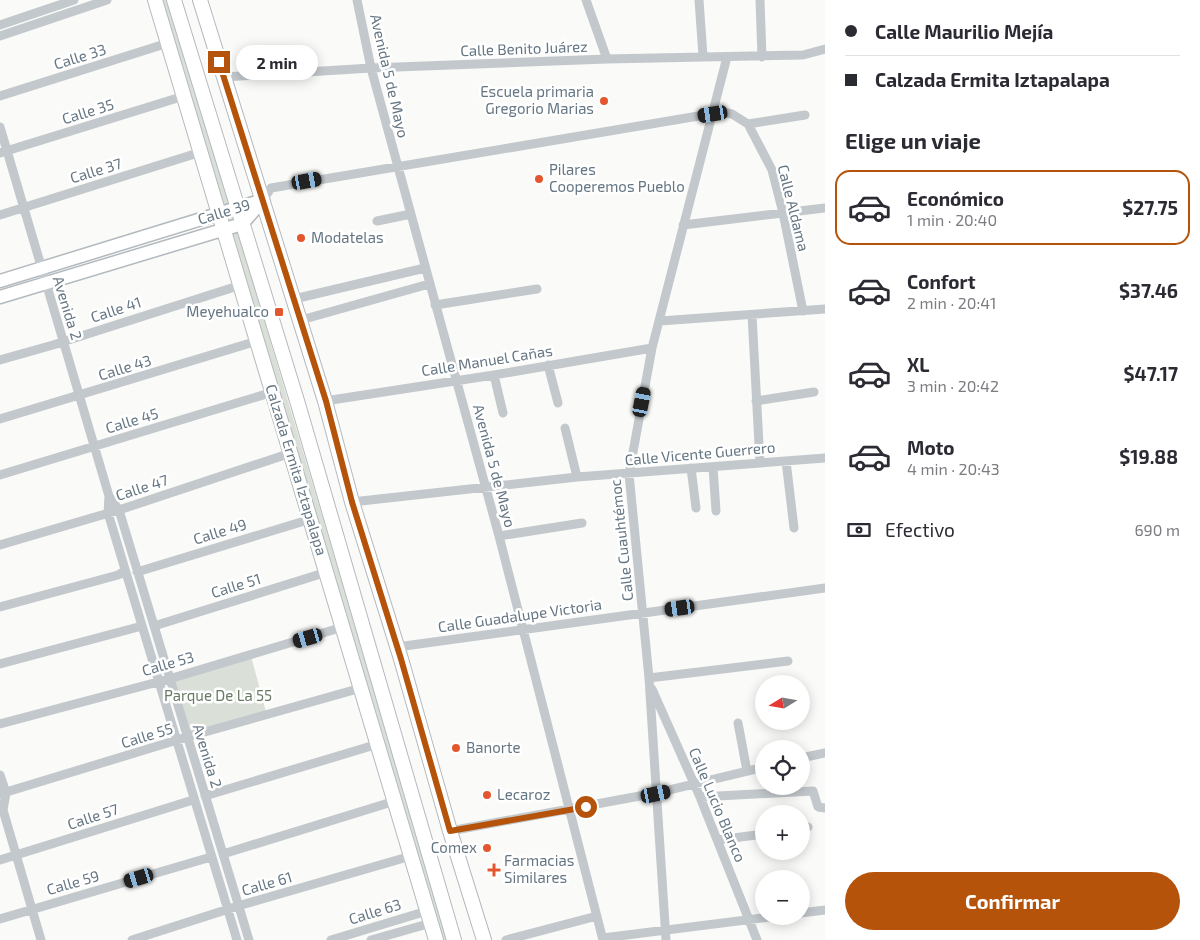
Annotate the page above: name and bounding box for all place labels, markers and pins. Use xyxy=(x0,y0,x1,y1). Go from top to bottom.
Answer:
place label: Escuela primaria Gregorio Marias xyxy=(480,82,594,117)
marker: Escuela primaria Gregorio Marias xyxy=(598,95,610,107)
place label: Pilares Cooperemos Pueblo xyxy=(549,160,685,195)
marker: Pilares Cooperemos Pueblo xyxy=(533,173,545,185)
place label: Modatelas xyxy=(311,228,384,246)
marker: Modatelas xyxy=(295,232,307,244)
place label: Meyehualco xyxy=(186,302,269,320)
marker: Meyehualco xyxy=(273,306,285,318)
place label: Banorte xyxy=(466,738,521,756)
marker: Banorte xyxy=(450,742,462,754)
place label: Lecaroz xyxy=(497,785,550,803)
marker: Lecaroz xyxy=(481,789,493,801)
place label: Comex xyxy=(431,838,477,856)
marker: Comex xyxy=(481,842,493,854)
place label: Farmacias Similares xyxy=(504,851,574,886)
marker: Farmacias Similares xyxy=(488,864,500,876)

